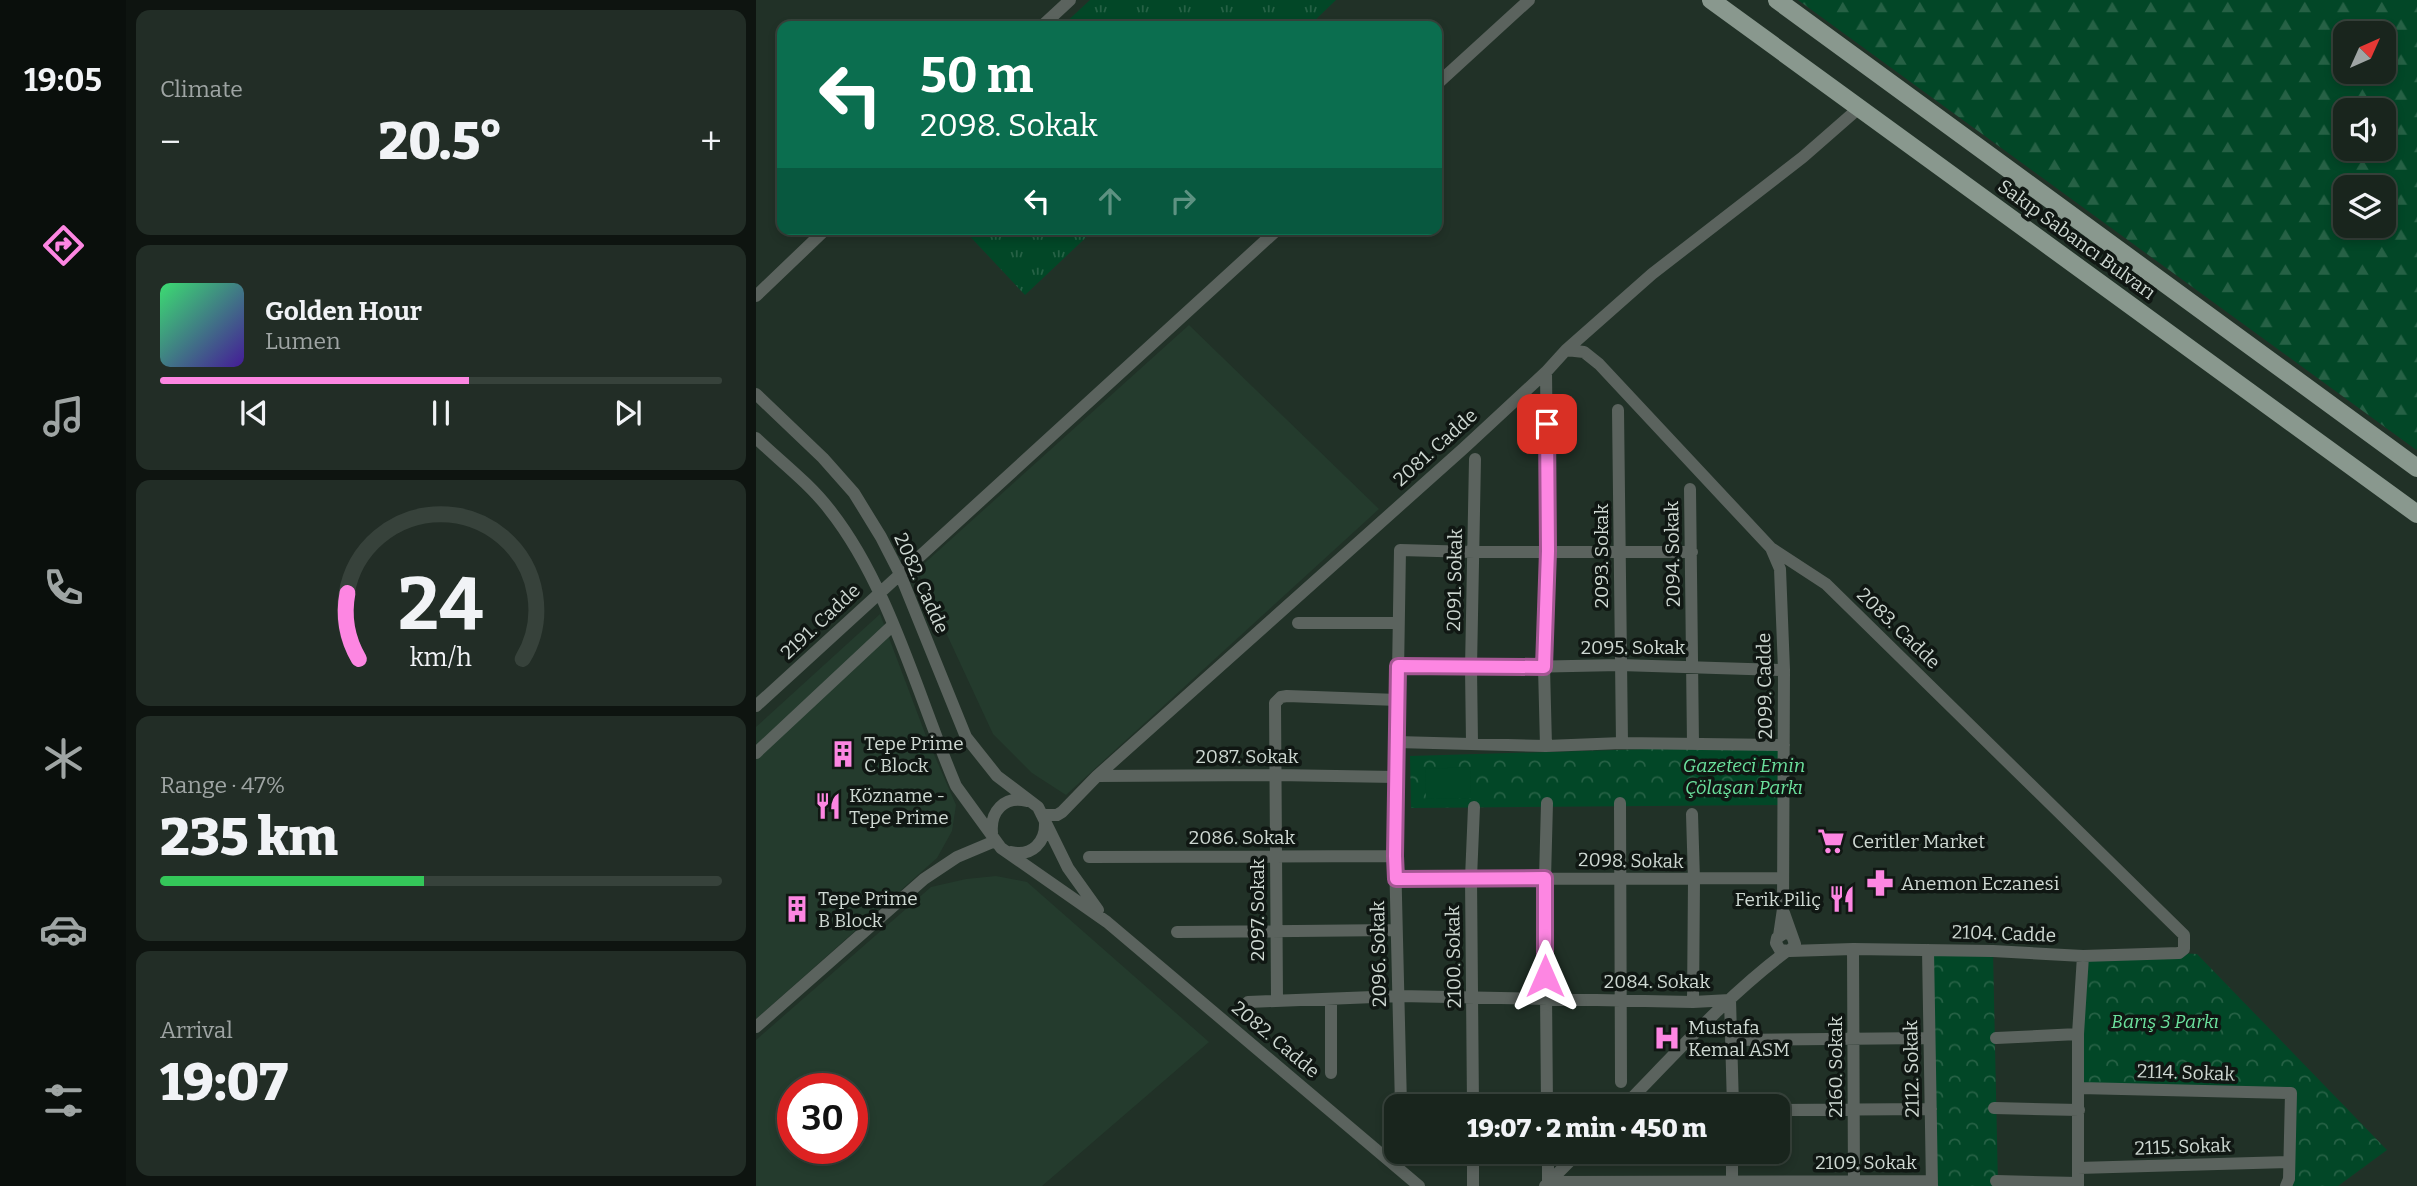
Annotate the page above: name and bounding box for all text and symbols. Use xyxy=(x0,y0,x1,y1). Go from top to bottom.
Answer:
north arrow xyxy=(2333,21,2396,84)
map controls xyxy=(2333,21,2396,238)
text: 50 m xyxy=(920,46,1033,105)
icon: left xyxy=(805,49,896,140)
text: 19:05 xyxy=(24,61,102,99)
text: Climate xyxy=(160,75,243,103)
button: sound xyxy=(2333,98,2396,161)
text: 2098. Sokak xyxy=(920,106,1098,144)
text: 20.5° xyxy=(378,110,503,173)
text: − xyxy=(160,119,181,165)
text: + xyxy=(700,119,722,165)
street label: Sakıp Sabancı Bulvarı xyxy=(1993,175,2160,304)
button: layers xyxy=(2333,175,2396,238)
icon: left xyxy=(1018,182,1056,220)
icon: ahead xyxy=(1091,182,1129,220)
icon: right xyxy=(1164,182,1202,220)
icon: directions xyxy=(39,221,88,270)
text: Golden Hour xyxy=(265,296,422,327)
text: Lumen xyxy=(265,327,341,355)
icon: music xyxy=(39,392,88,441)
icon: previous xyxy=(235,394,273,432)
icon: pause xyxy=(422,394,460,432)
icon: next xyxy=(609,394,647,432)
pin xyxy=(1517,394,1577,454)
street label: 2081. Cadde xyxy=(1389,404,1482,491)
icon: arrive xyxy=(1528,405,1566,443)
street label: 2094. Sokak xyxy=(1660,501,1685,607)
street label: 2093. Sokak xyxy=(1590,503,1613,608)
street label: 2091. Sokak xyxy=(1442,528,1467,632)
street label: 2082. Cadde xyxy=(889,530,954,637)
text: 24 xyxy=(398,561,484,648)
icon: phone xyxy=(39,563,88,612)
street label: 2191. Cadde xyxy=(776,579,865,664)
street label: 2083. Cadde xyxy=(1852,583,1945,674)
street label: 2099. Cadde xyxy=(1752,632,1777,740)
street label: 2095. Sokak xyxy=(1581,636,1686,659)
text: km/h xyxy=(410,643,472,673)
place label: Tepe Prime C Block xyxy=(864,732,964,777)
icon: climate xyxy=(39,734,88,783)
building icon: Tepe Prime C Block xyxy=(828,739,858,769)
street label: 2087. Sokak xyxy=(1195,745,1299,768)
park label: Gazeteci Emin Çölaşan Parkı xyxy=(1683,754,1805,799)
text: Range · 47% xyxy=(160,771,285,799)
place label: Közname - Tepe Prime xyxy=(849,784,949,829)
restaurant icon: Közname - Tepe Prime xyxy=(813,791,843,821)
text: 235 km xyxy=(160,806,338,869)
street label: 2086. Sokak xyxy=(1189,826,1295,849)
supermarket icon: Ceritler Market xyxy=(1816,826,1846,856)
place label: Ceritler Market xyxy=(1852,830,1985,853)
street label: 2098. Sokak xyxy=(1578,848,1684,873)
street label: 2097. Sokak xyxy=(1246,858,1269,961)
pharmacy icon: Anemon Eczanesi xyxy=(1865,868,1895,898)
place label: Anemon Eczanesi xyxy=(1901,872,2060,895)
restaurant icon: Ferik Piliç xyxy=(1827,884,1857,914)
place label: Tepe Prime B Block xyxy=(818,887,918,932)
place label: Ferik Piliç xyxy=(1735,888,1821,911)
building icon: Tepe Prime B Block xyxy=(782,894,812,924)
street label: 2096. Sokak xyxy=(1366,901,1391,1007)
icon: car xyxy=(39,905,88,954)
street label: 2100. Sokak xyxy=(1441,905,1466,1008)
street label: 2104. Cadde xyxy=(1951,920,2057,947)
position arrow xyxy=(1508,939,1582,1013)
street label: 2084. Sokak xyxy=(1604,970,1710,993)
street label: 2082. Cadde xyxy=(1227,996,1324,1083)
park label: Barış 3 Parkı xyxy=(2111,1010,2219,1033)
text: Arrival xyxy=(160,1016,233,1044)
place label: Mustafa Kemal ASM xyxy=(1688,1016,1790,1061)
street label: 2160. Sokak xyxy=(1824,1016,1847,1118)
street label: 2112. Sokak xyxy=(1899,1020,1924,1118)
hospital icon: Mustafa Kemal ASM xyxy=(1652,1023,1682,1053)
text: 19:07 xyxy=(160,1051,288,1114)
street label: 2114. Sokak xyxy=(2137,1059,2236,1086)
speed limit sign: 30 xyxy=(777,1073,868,1164)
icon: filters xyxy=(39,1076,88,1125)
text: 19:07 · 2 min · 450 m xyxy=(1467,1113,1707,1144)
street label: 2115. Sokak xyxy=(2134,1133,2232,1160)
street label: 2109. Sokak xyxy=(1815,1151,1917,1174)

